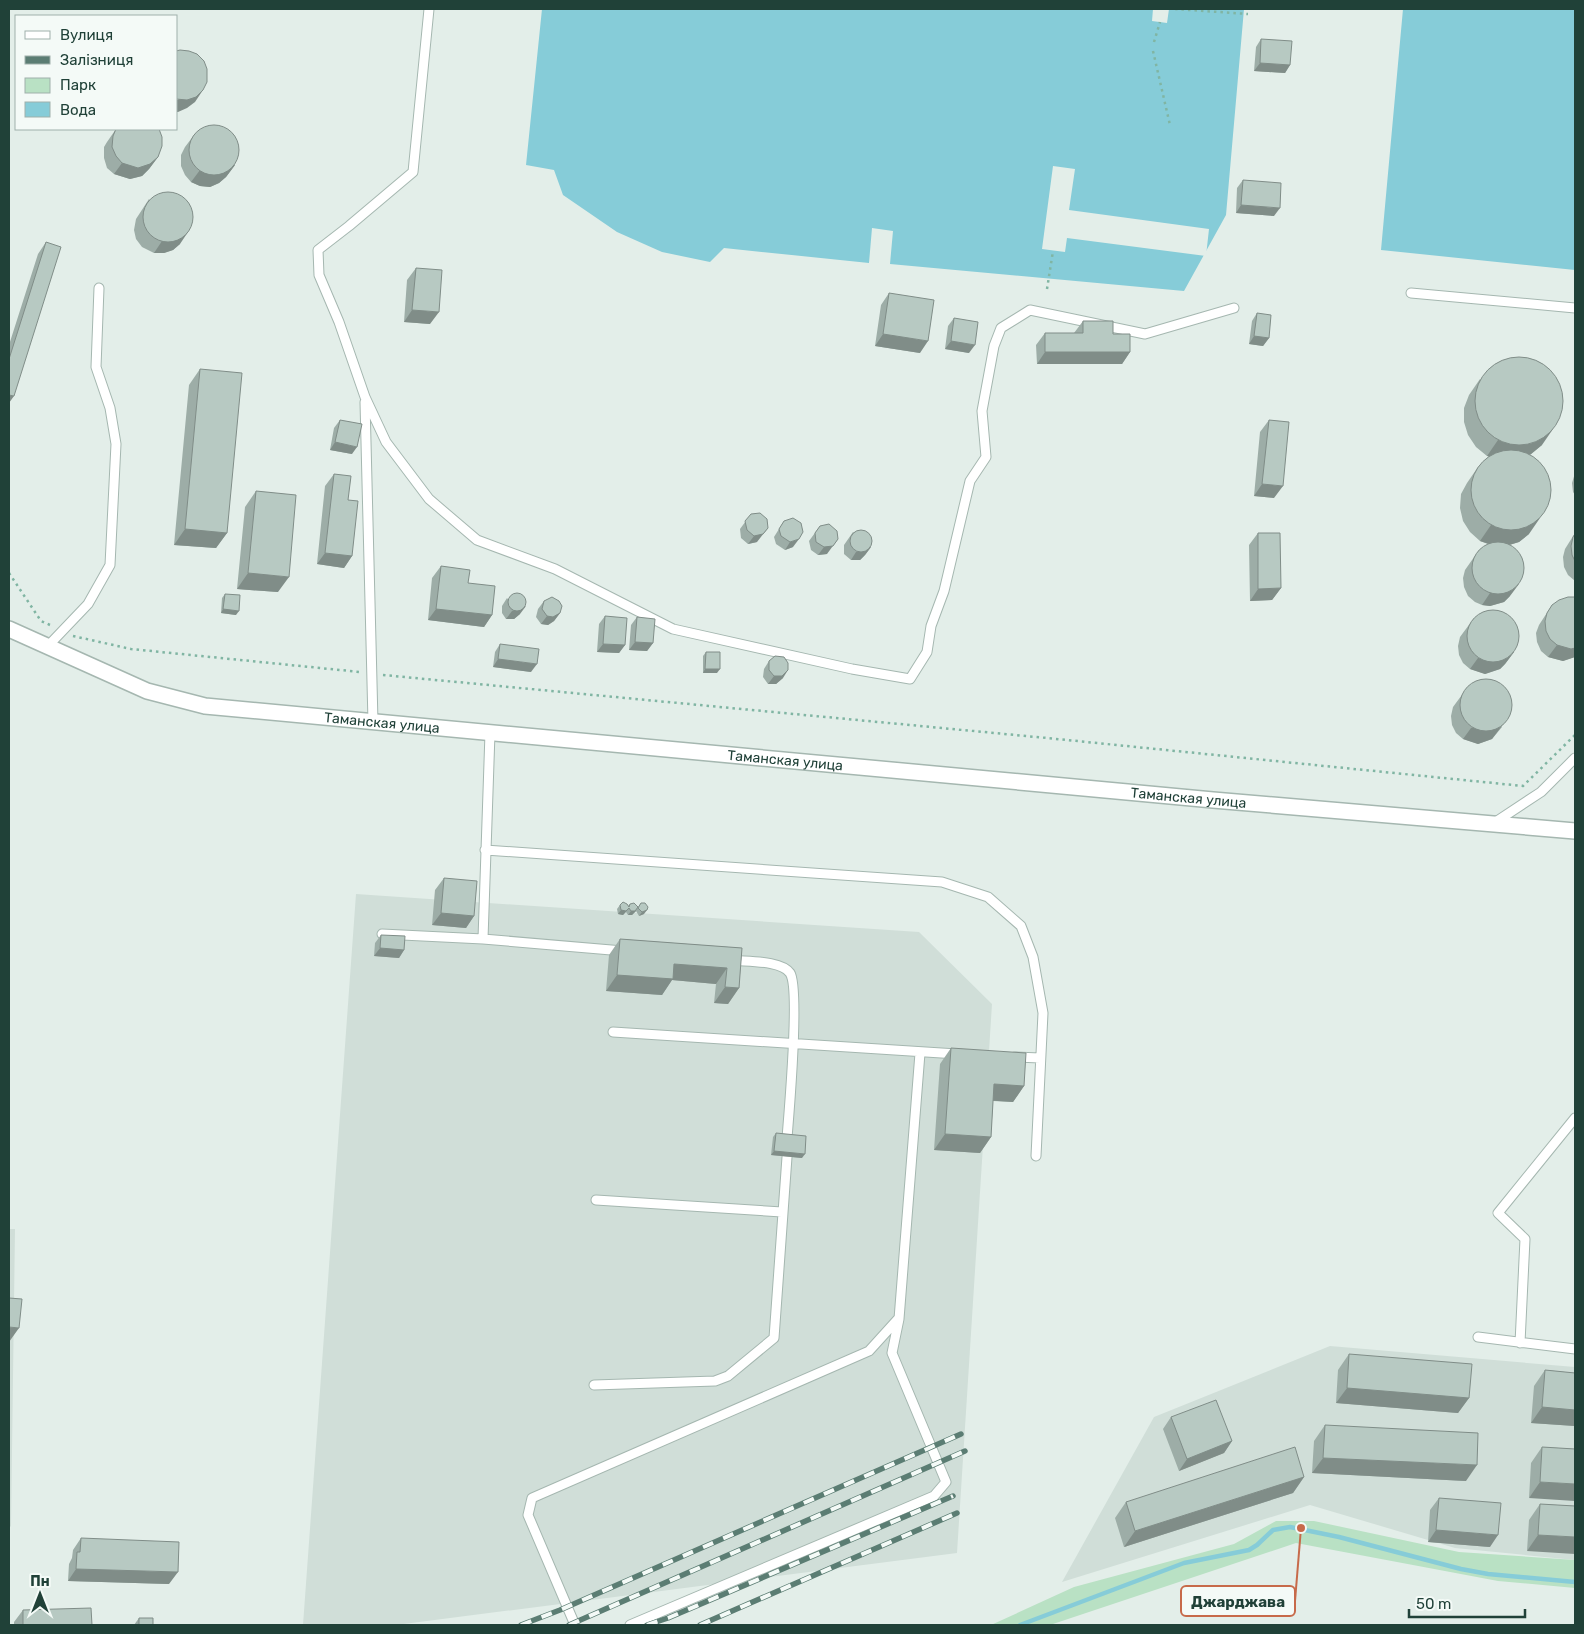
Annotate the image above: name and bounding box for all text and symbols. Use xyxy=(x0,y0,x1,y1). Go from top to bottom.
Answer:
legend xyxy=(15,15,178,130)
text: Вулиця xyxy=(60,26,113,44)
text: Залізниця xyxy=(60,51,133,69)
text: Парк xyxy=(60,76,96,94)
text: Вода xyxy=(60,101,96,119)
street label: Таманская улица xyxy=(323,709,441,736)
street label: Таманская улица xyxy=(727,746,844,774)
street label: Таманская улица xyxy=(1130,784,1247,811)
north arrow xyxy=(15,1569,65,1619)
text: Пн xyxy=(30,1573,50,1590)
callout: Джарджава xyxy=(1181,1586,1295,1616)
scale bar xyxy=(1409,1586,1525,1618)
text: Джарджава xyxy=(1191,1593,1285,1611)
text: 50 m xyxy=(1416,1595,1451,1613)

